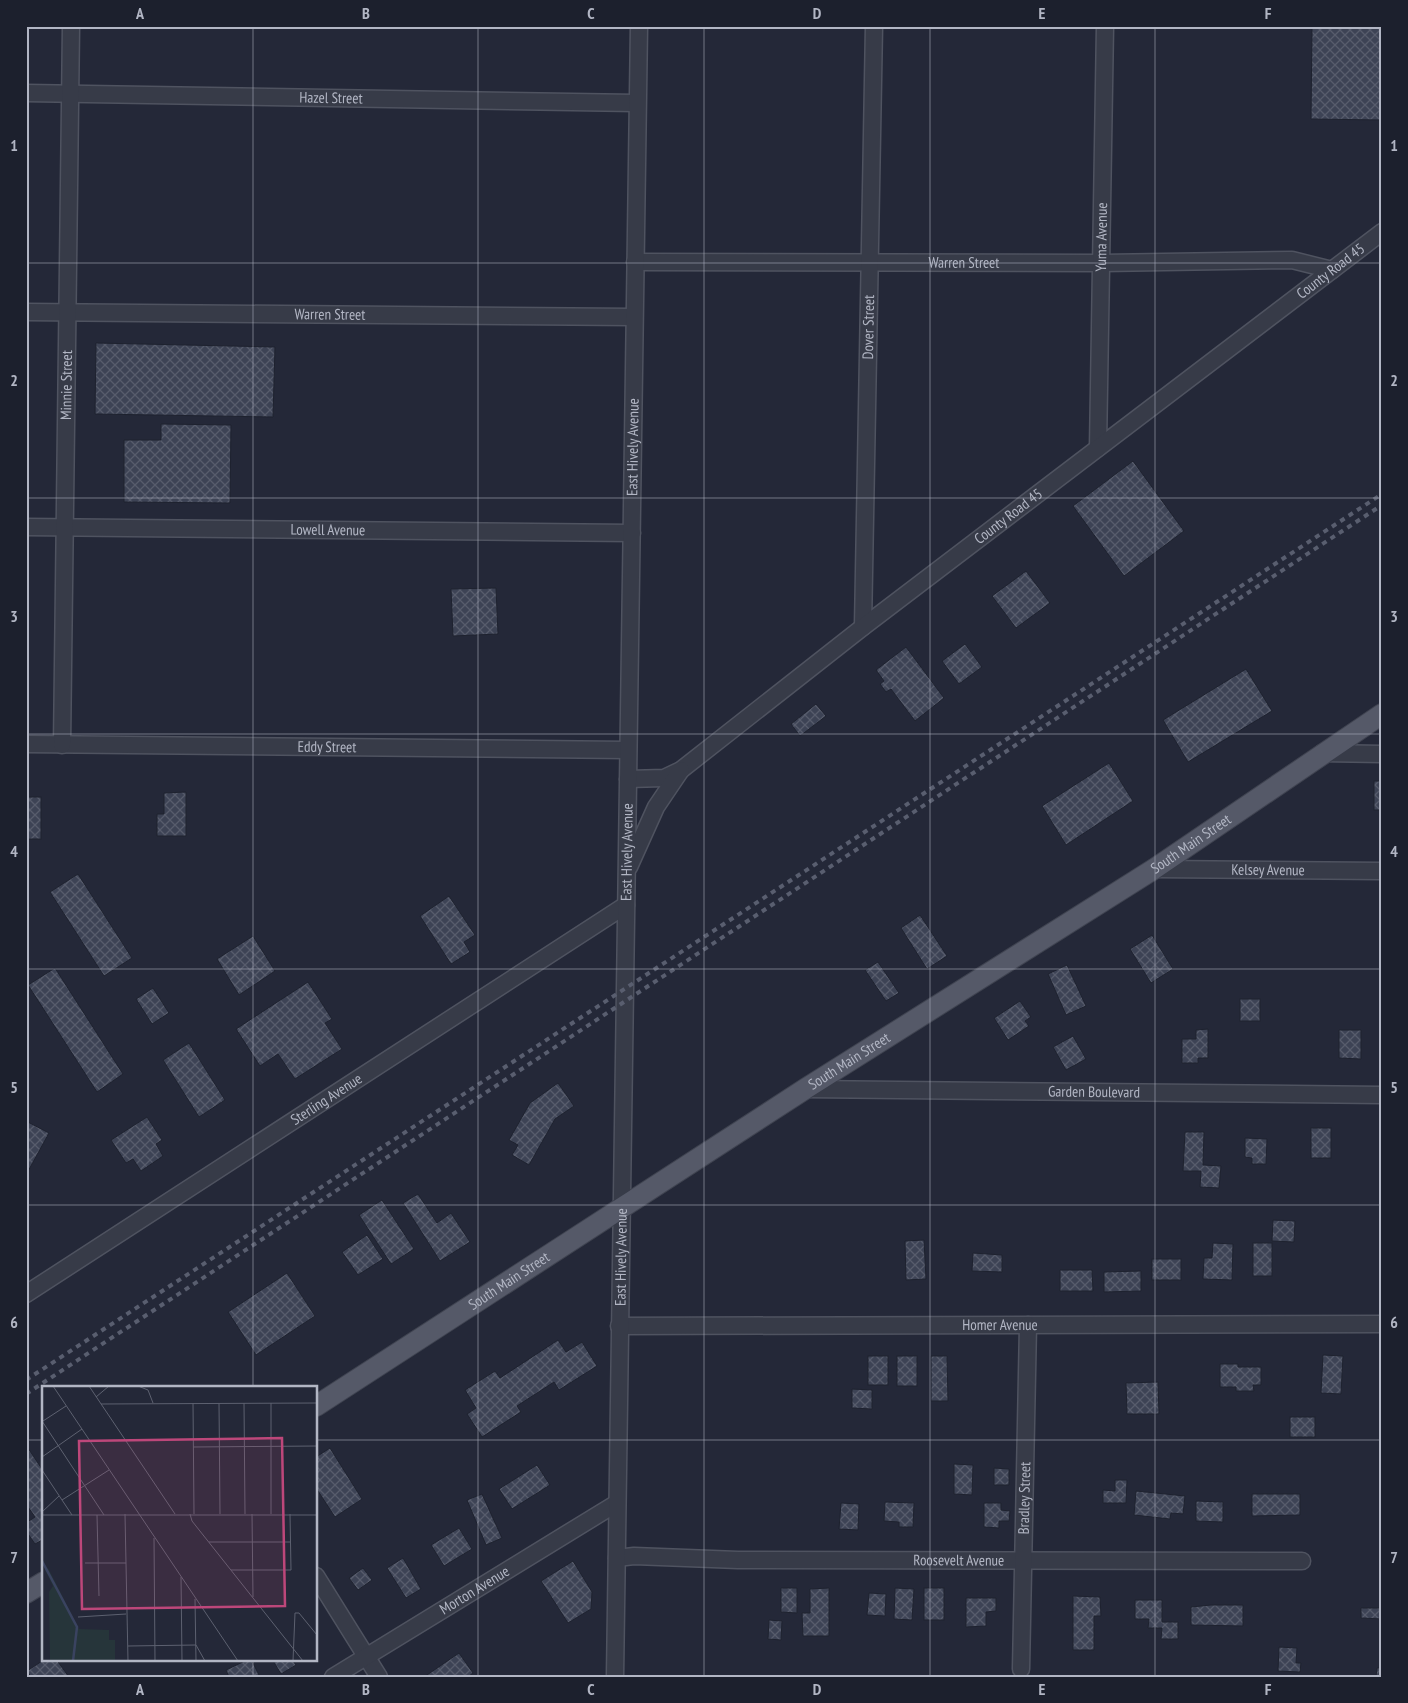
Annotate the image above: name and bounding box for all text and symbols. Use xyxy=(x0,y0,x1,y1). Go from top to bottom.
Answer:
text: A xyxy=(135,3,145,23)
text: B xyxy=(362,3,370,23)
text: C xyxy=(587,3,595,23)
text: D xyxy=(813,3,822,23)
text: E xyxy=(1039,3,1046,23)
text: F xyxy=(1265,3,1272,23)
street label: Hazel Street xyxy=(299,87,363,108)
text: 1 xyxy=(10,135,18,155)
text: 1 xyxy=(1390,135,1398,155)
street label: Yuma Avenue xyxy=(1091,202,1111,272)
street label: County Road 45 xyxy=(1292,239,1368,303)
street label: Warren Street xyxy=(929,253,999,272)
street label: Dover Street xyxy=(858,295,878,360)
street label: Warren Street xyxy=(294,304,366,324)
street label: Minnie Street xyxy=(56,350,76,420)
text: 2 xyxy=(10,370,18,390)
text: 2 xyxy=(1390,370,1398,390)
street label: East Hively Avenue xyxy=(622,398,643,496)
street label: County Road 45 xyxy=(970,484,1046,548)
street label: Lowell Avenue xyxy=(291,520,365,539)
text: 3 xyxy=(10,606,18,626)
text: 3 xyxy=(1390,606,1398,626)
street label: Eddy Street xyxy=(297,737,357,756)
street label: East Hively Avenue xyxy=(616,803,637,901)
street label: South Main Street xyxy=(1147,809,1235,877)
text: 4 xyxy=(10,841,18,861)
text: 4 xyxy=(1390,841,1398,861)
street label: Kelsey Avenue xyxy=(1231,860,1305,879)
street label: South Main Street xyxy=(804,1028,893,1094)
street label: Sterling Avenue xyxy=(287,1069,365,1129)
text: 5 xyxy=(10,1077,18,1097)
text: 5 xyxy=(1390,1077,1398,1097)
street label: Garden Boulevard xyxy=(1048,1082,1140,1101)
street label: East Hively Avenue xyxy=(610,1208,631,1306)
street label: South Main Street xyxy=(464,1247,553,1314)
text: 6 xyxy=(10,1312,18,1332)
text: 6 xyxy=(1390,1312,1398,1332)
street label: Homer Avenue xyxy=(962,1315,1038,1334)
inset map xyxy=(42,1386,318,1660)
street label: Bradley Street xyxy=(1014,1461,1034,1535)
text: 7 xyxy=(10,1547,18,1567)
text: 7 xyxy=(1390,1547,1398,1567)
street label: Roosevelt Avenue xyxy=(913,1550,1004,1569)
street label: Morton Avenue xyxy=(436,1561,513,1618)
text: A xyxy=(135,1679,145,1699)
text: B xyxy=(362,1679,370,1699)
text: C xyxy=(587,1679,595,1699)
text: D xyxy=(813,1679,822,1699)
text: E xyxy=(1039,1679,1046,1699)
text: F xyxy=(1265,1679,1272,1699)

